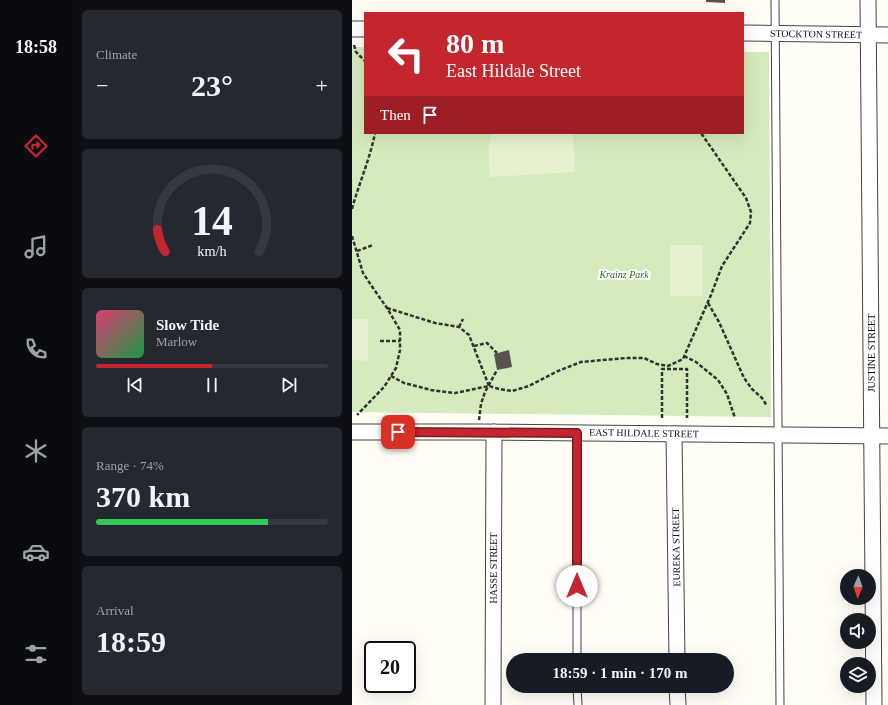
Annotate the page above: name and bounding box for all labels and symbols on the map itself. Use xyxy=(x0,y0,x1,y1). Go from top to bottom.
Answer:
street label: STOCKTON STREET xyxy=(770,28,862,40)
park label: Krainz Park xyxy=(598,269,649,280)
street label: JUSTINE STREET xyxy=(866,314,877,392)
pin xyxy=(381,415,415,449)
street label: EAST HILDALE STREET xyxy=(589,427,699,439)
street label: EUREKA STREET xyxy=(670,507,682,587)
street label: HASSE STREET xyxy=(488,533,499,603)
position arrow xyxy=(556,565,598,607)
north arrow xyxy=(840,569,876,605)
speed limit sign: 20 xyxy=(364,641,416,693)

